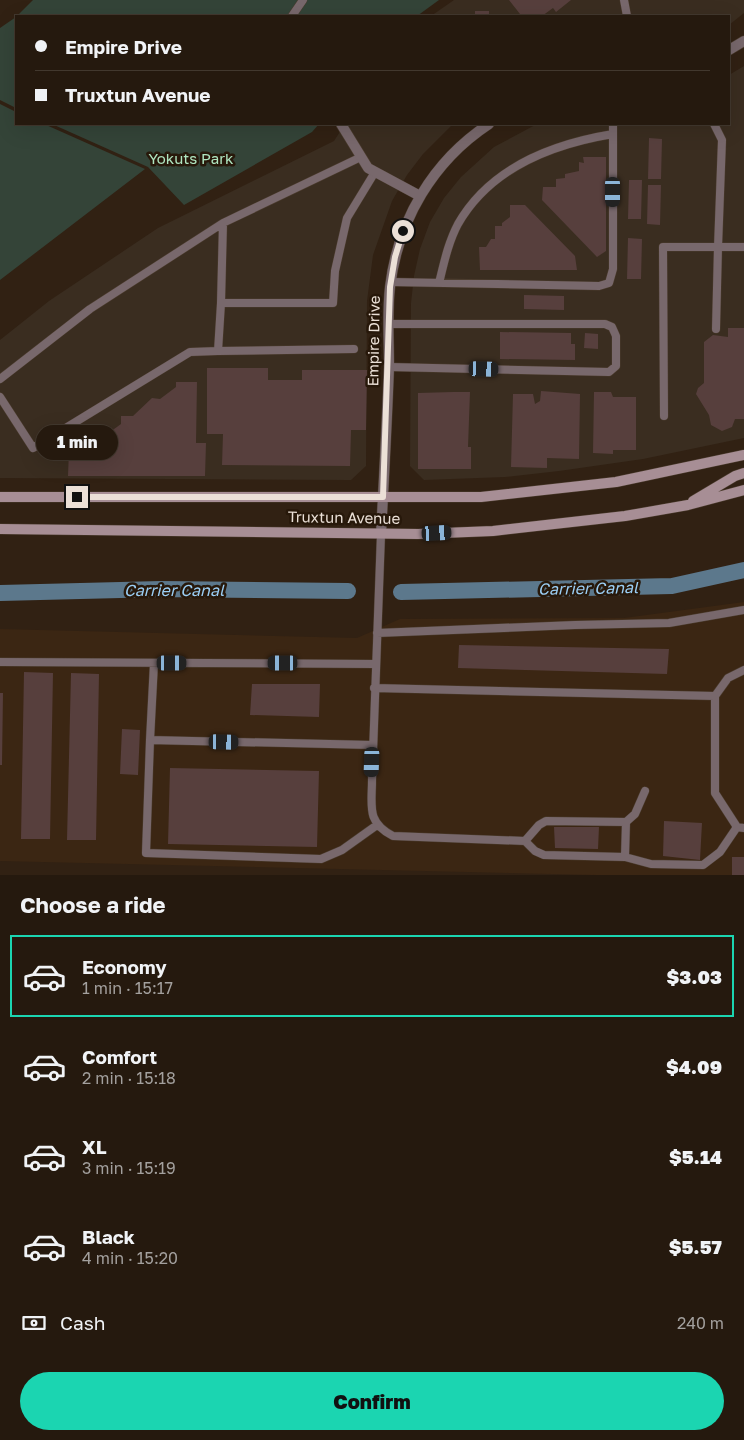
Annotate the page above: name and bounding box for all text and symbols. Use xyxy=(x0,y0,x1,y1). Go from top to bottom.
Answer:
text: Empire Drive xyxy=(65,35,182,58)
text: Truxtun Avenue xyxy=(65,83,210,106)
park label: Yokuts Park xyxy=(148,149,234,167)
car xyxy=(605,177,620,207)
route start xyxy=(392,220,414,242)
street label: Empire Drive xyxy=(363,295,383,387)
car xyxy=(468,361,499,377)
callout: 1 min xyxy=(36,424,118,460)
text: 1 min xyxy=(57,432,97,452)
route end xyxy=(66,486,88,508)
street label: Truxtun Avenue xyxy=(288,507,401,527)
car xyxy=(421,525,452,541)
water label: Carrier Canal xyxy=(538,577,639,599)
water label: Carrier Canal xyxy=(124,580,225,600)
car xyxy=(157,656,187,671)
car xyxy=(268,656,298,671)
car xyxy=(208,734,239,750)
car xyxy=(363,747,380,777)
text: Choose a ride xyxy=(20,891,166,918)
icon: car xyxy=(22,954,67,999)
text: Economy xyxy=(82,955,167,978)
text: $3.03 xyxy=(667,965,722,988)
text: 1 min · 15:17 xyxy=(82,978,173,998)
icon: car xyxy=(22,1044,67,1089)
text: Comfort xyxy=(82,1045,157,1068)
text: $4.09 xyxy=(666,1055,722,1078)
text: 2 min · 15:18 xyxy=(82,1068,176,1088)
icon: car xyxy=(22,1134,67,1179)
text: XL xyxy=(82,1135,107,1158)
text: $5.14 xyxy=(669,1145,722,1168)
text: 3 min · 15:19 xyxy=(82,1158,176,1178)
icon: car xyxy=(22,1224,67,1269)
text: Black xyxy=(82,1225,135,1248)
text: $5.57 xyxy=(669,1235,722,1258)
text: 4 min · 15:20 xyxy=(82,1248,178,1268)
icon: cash xyxy=(20,1309,48,1337)
text: Cash xyxy=(60,1311,105,1334)
text: 240 m xyxy=(677,1313,724,1333)
button: Confirm xyxy=(20,1372,724,1430)

